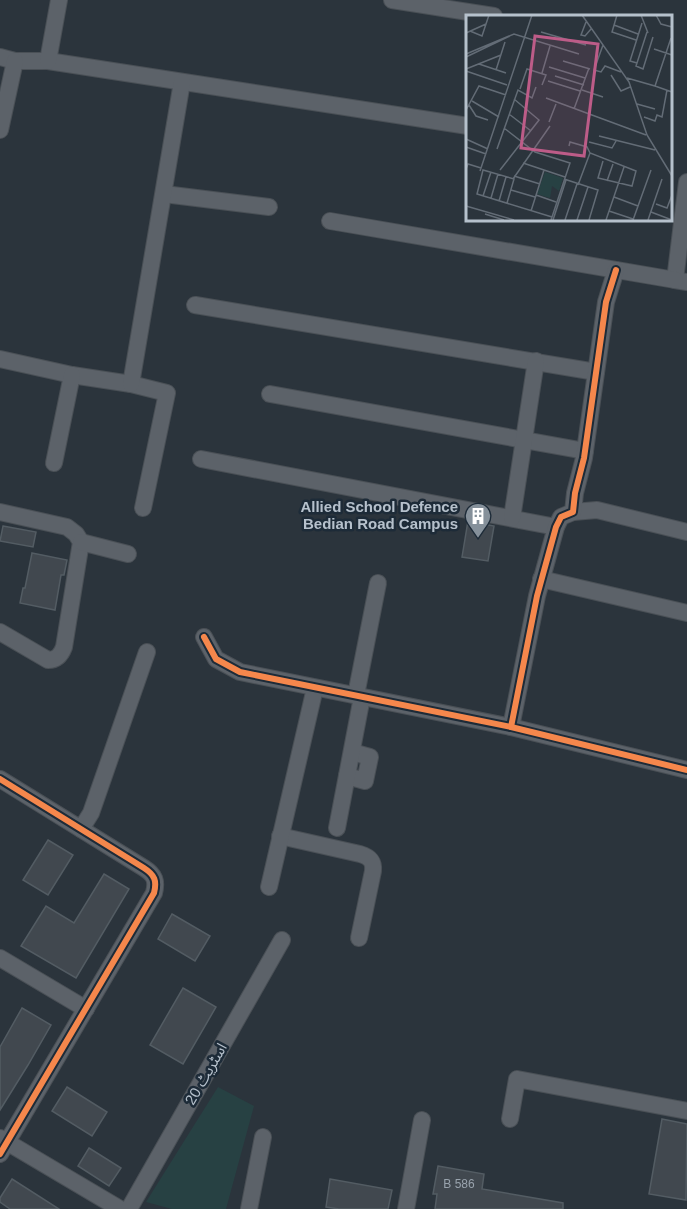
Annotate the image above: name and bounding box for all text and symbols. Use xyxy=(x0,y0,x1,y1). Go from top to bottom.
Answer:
inset map xyxy=(466,15,672,220)
place label: Allied School Defence Bedian Road Campus xyxy=(300,498,458,532)
building icon: Allied School Defence Bedian Road Campus xyxy=(463,501,493,539)
street label: اسٹریٹ 20 xyxy=(181,1040,231,1108)
house number: B 586 xyxy=(443,1177,475,1191)

